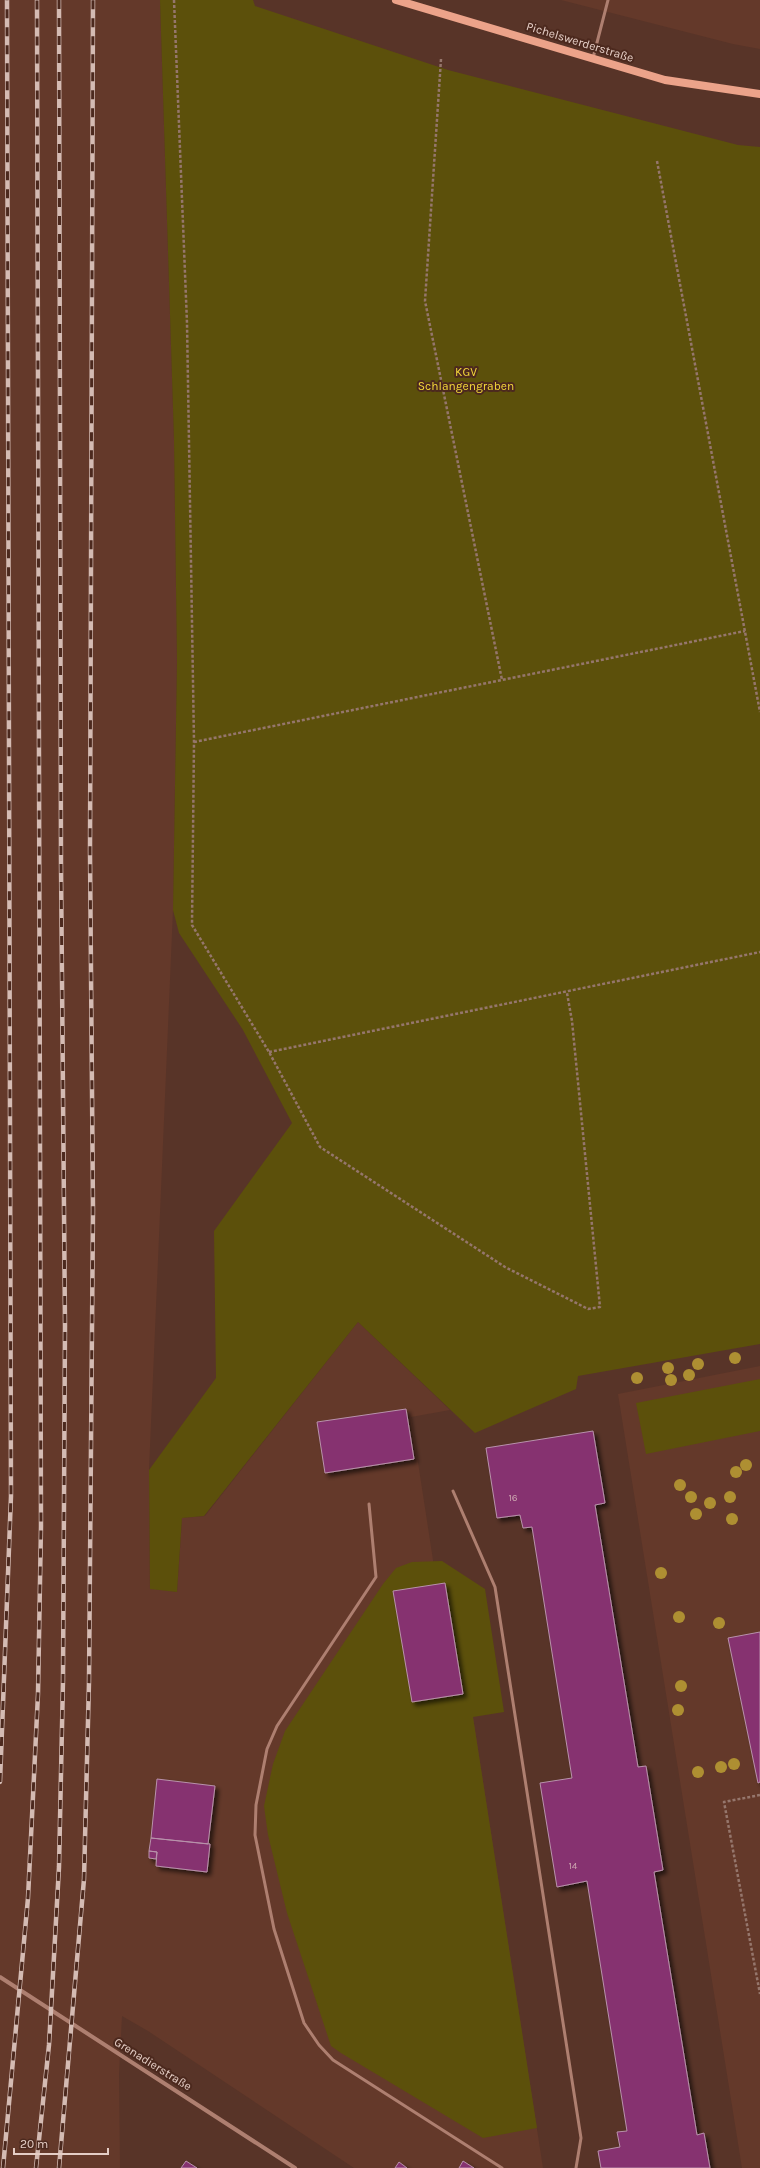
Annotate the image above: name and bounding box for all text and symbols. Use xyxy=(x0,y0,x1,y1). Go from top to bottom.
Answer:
street label: Pichelswerderstraße xyxy=(525,19,635,65)
park label: KGV Schlangengraben xyxy=(418,365,514,393)
house number: 16 xyxy=(508,1492,518,1504)
house number: 14 xyxy=(569,1860,578,1872)
street label: Grenadierstraße xyxy=(112,2035,194,2093)
scale bar xyxy=(14,2130,108,2156)
text: 20 m xyxy=(20,2137,48,2151)

